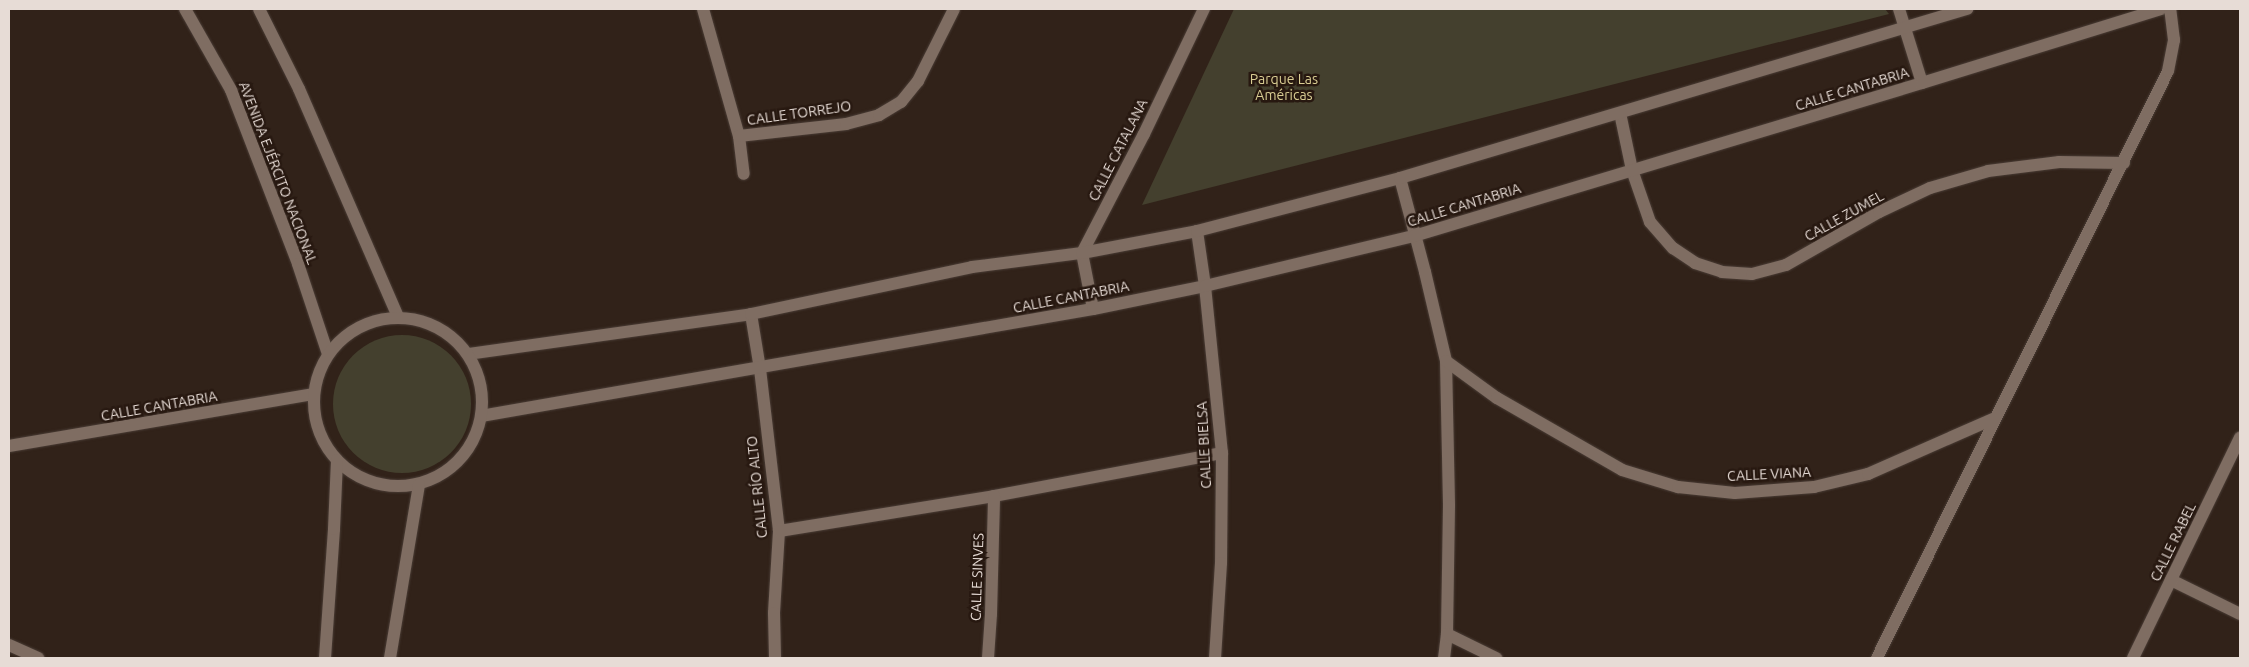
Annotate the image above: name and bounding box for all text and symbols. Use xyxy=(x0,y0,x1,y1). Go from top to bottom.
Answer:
street label: CALLE CANTABRIA xyxy=(1793,64,1911,114)
park label: Parque Las Américas xyxy=(1250,71,1318,104)
street label: AVENIDA EJÉRCITO NACIONAL xyxy=(235,79,321,267)
street label: CALLE CATALANA xyxy=(1085,96,1151,204)
street label: CALLE TORREJO xyxy=(746,97,852,129)
street label: CALLE CANTABRIA xyxy=(1405,180,1523,230)
street label: CALLE ZUMEL xyxy=(1801,187,1887,245)
street label: CALLE CANTABRIA xyxy=(1012,278,1130,316)
street label: CALLE CANTABRIA xyxy=(100,388,218,424)
street label: CALLE BIELSA xyxy=(1193,401,1215,489)
street label: CALLE RÍO ALTO xyxy=(743,435,771,539)
street label: CALLE VIANA xyxy=(1727,463,1811,485)
street label: CALLE RABEL xyxy=(2147,500,2199,584)
street label: CALLE SINVES xyxy=(967,533,987,621)

